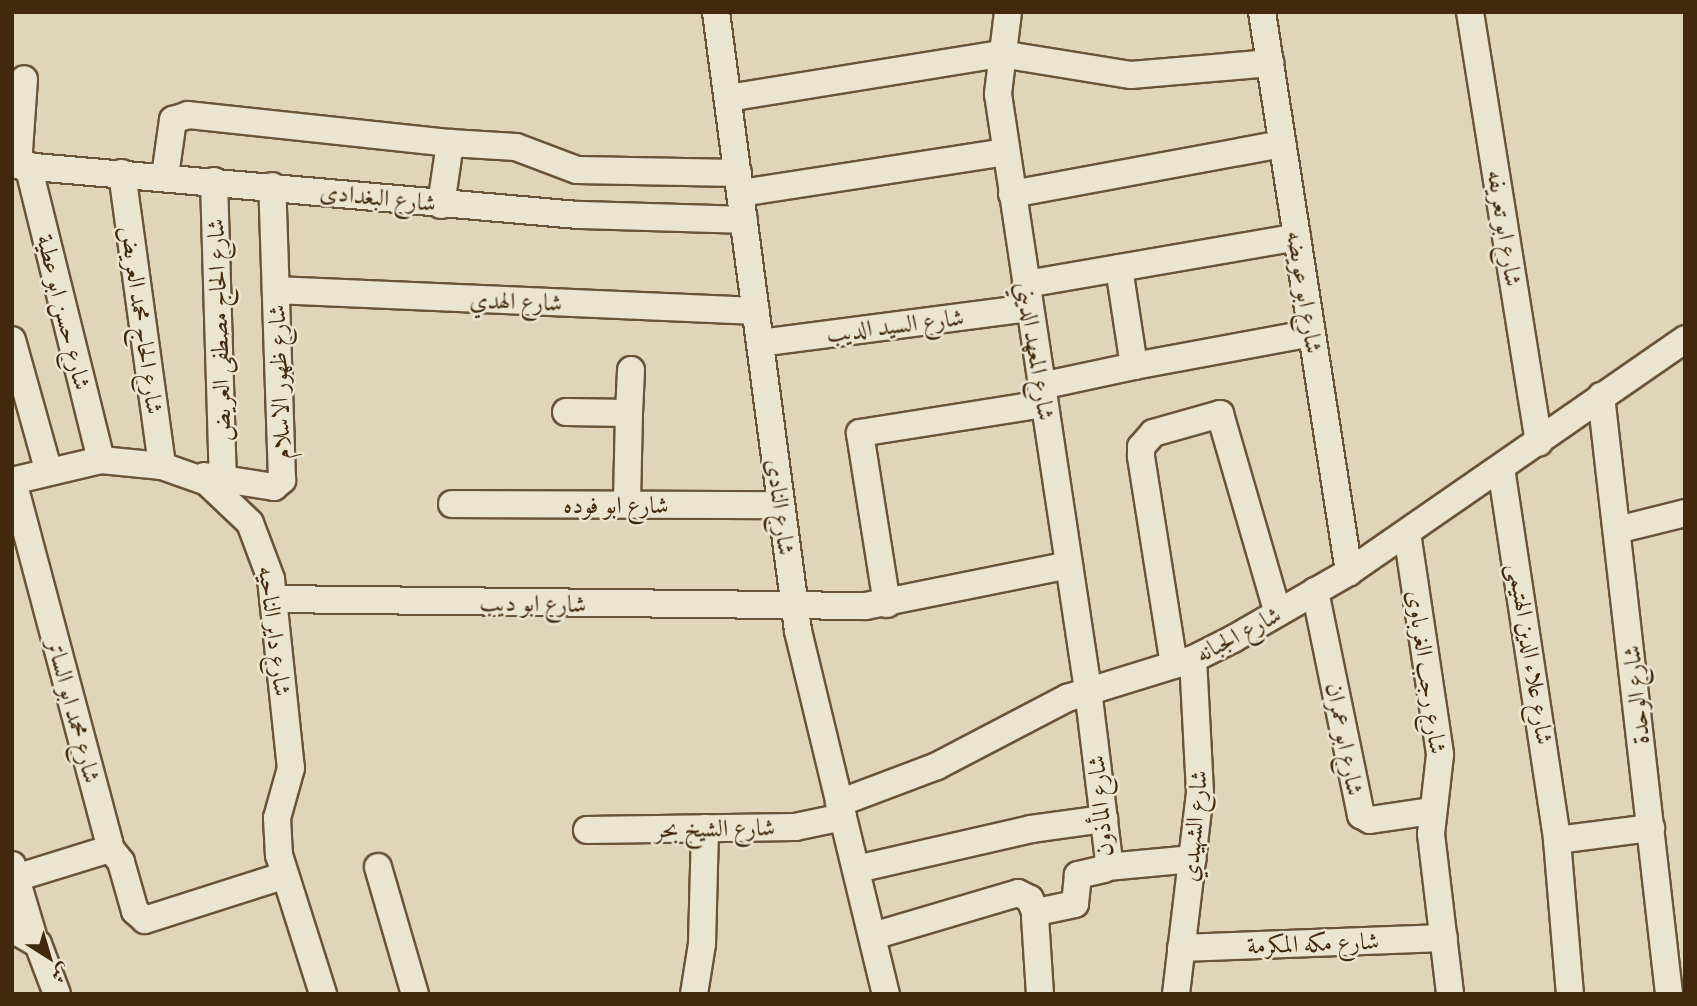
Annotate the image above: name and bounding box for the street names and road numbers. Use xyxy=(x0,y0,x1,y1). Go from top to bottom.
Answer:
street label: شارع ابو تعريفه xyxy=(1482,168,1528,288)
street label: شارع البغدادى xyxy=(318,177,438,217)
street label: شارع الحاج مصطفى العريض xyxy=(201,218,237,442)
street label: شارع الحاج محمد العريض xyxy=(114,224,170,416)
street label: شارع ابو عويضه xyxy=(1281,229,1329,355)
street label: شارع حسن ابو عطية xyxy=(31,231,97,393)
street label: شارع المعهد الديني xyxy=(1011,280,1061,422)
street label: شارع الهدي xyxy=(469,285,563,317)
street label: شارع السيد الديب xyxy=(825,302,965,348)
street label: شارع ظهور الاسلام xyxy=(262,304,296,460)
street label: شارع النادى xyxy=(761,457,801,557)
street label: شارع ابو فوده xyxy=(563,491,669,519)
street label: شارع علاء الدين الهتيمى xyxy=(1502,561,1560,747)
street label: شارع داير الناحيه xyxy=(253,564,297,698)
street label: شارع ابو ديب xyxy=(479,588,587,618)
street label: شارع رجب الغرباوى xyxy=(1401,588,1453,756)
street label: شارع الجبانه xyxy=(1190,600,1286,668)
street label: شارع محمد ابو الساتر xyxy=(41,636,107,786)
street label: شارع الوحدة xyxy=(1616,644,1656,746)
street label: شارع ابو عمران xyxy=(1320,680,1370,798)
street label: شارع المأذون xyxy=(1081,754,1119,858)
street label: شارع الشهيدي xyxy=(1175,769,1213,883)
street label: شارع الشيخ بحر xyxy=(655,813,775,843)
street label: شارع مكه المكرمة xyxy=(1247,926,1379,960)

